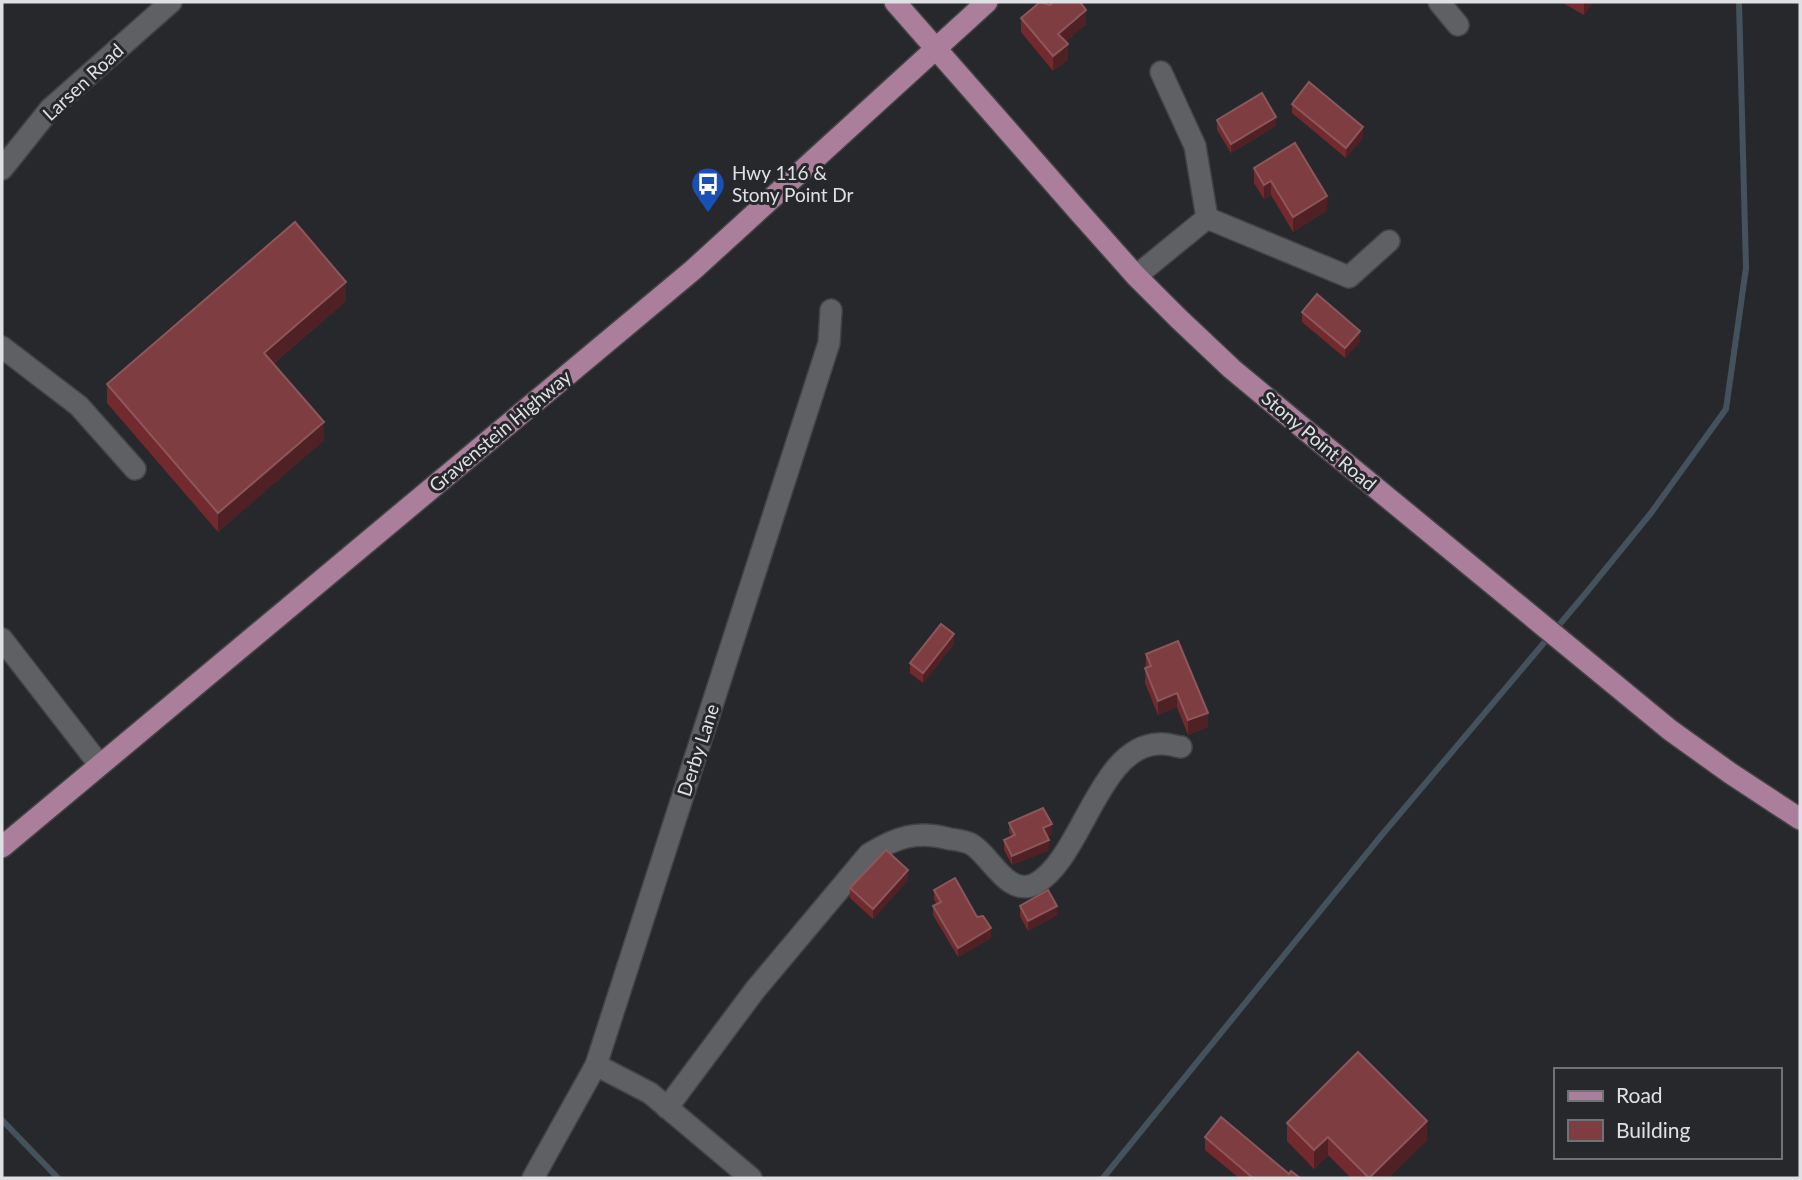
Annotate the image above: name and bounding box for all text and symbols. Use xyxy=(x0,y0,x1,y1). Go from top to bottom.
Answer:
street label: Larsen Road xyxy=(38,38,128,125)
place label: Hwy 116 & Stony Point Dr xyxy=(732,161,854,206)
bus stop icon: Hwy 116 & Stony Point Dr xyxy=(689,165,727,214)
street label: Gravenstein Highway xyxy=(424,364,575,497)
street label: Stony Point Road xyxy=(1257,386,1381,495)
street label: Derby Lane xyxy=(672,701,723,799)
legend xyxy=(1554,1068,1781,1159)
text: Road xyxy=(1616,1082,1663,1107)
text: Building xyxy=(1616,1117,1691,1142)

